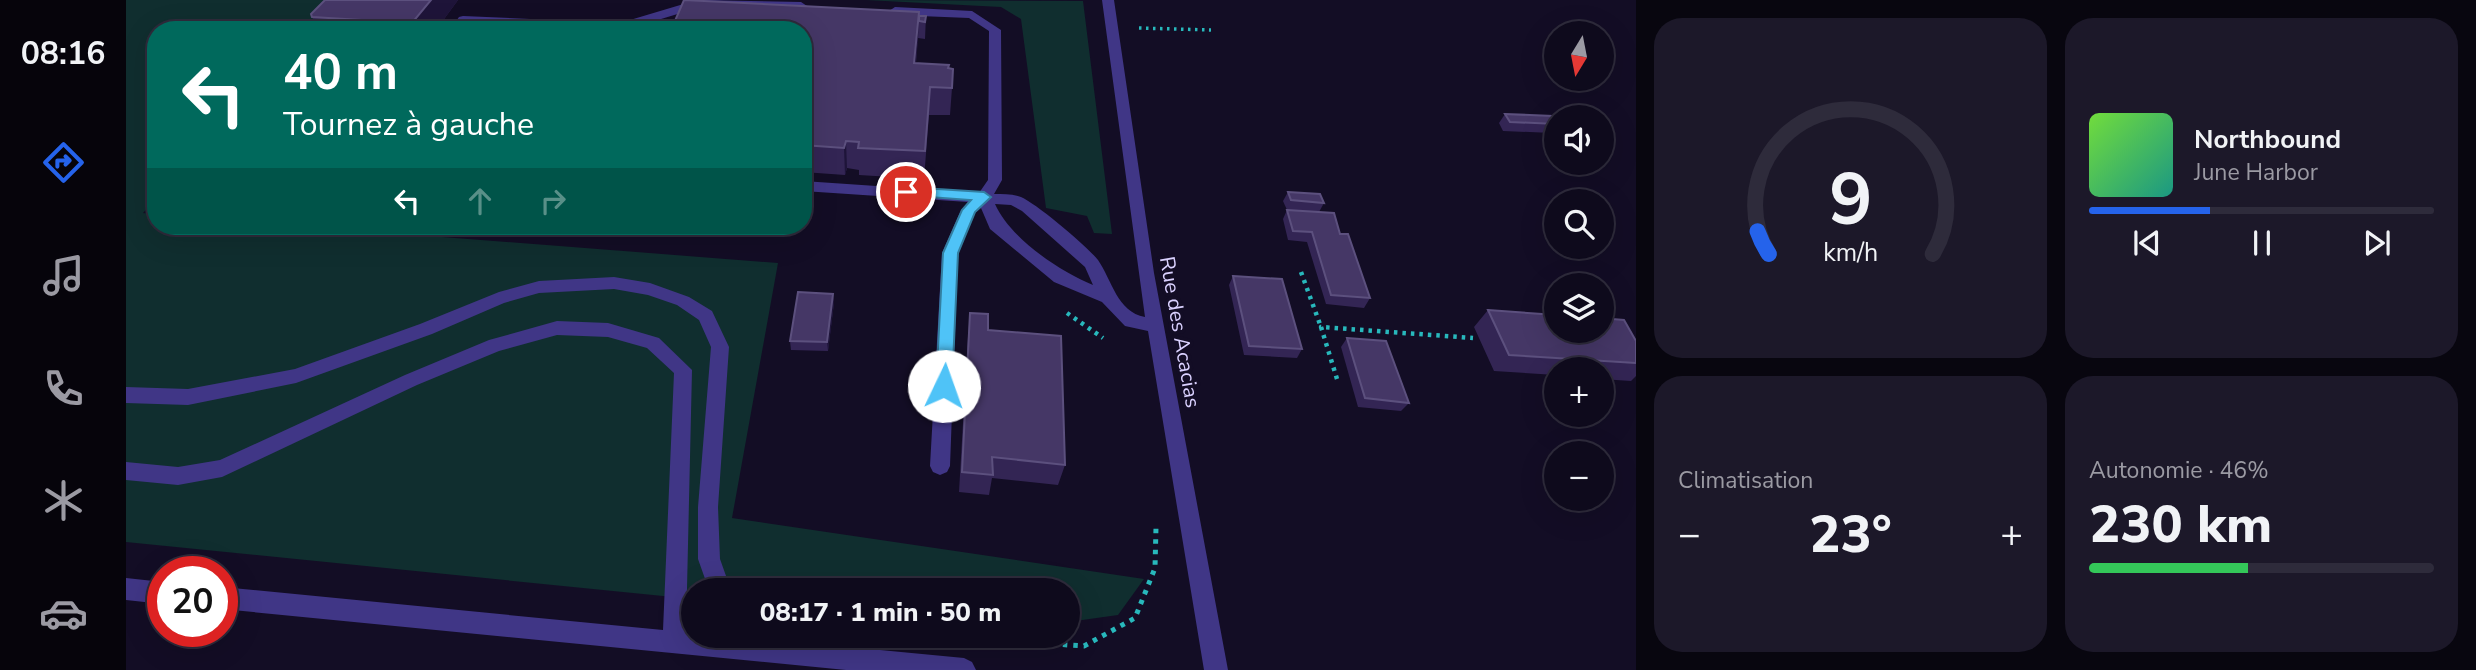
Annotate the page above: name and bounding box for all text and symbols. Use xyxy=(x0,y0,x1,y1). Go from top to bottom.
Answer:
north arrow xyxy=(1544,21,1614,91)
map controls xyxy=(1544,21,1614,511)
text: 08:16 xyxy=(21,32,105,75)
text: 40 m xyxy=(283,39,398,106)
icon: left xyxy=(168,49,259,140)
text: Tournez à gauche xyxy=(283,103,534,146)
button: sound xyxy=(1544,105,1614,175)
text: Northbound xyxy=(2194,122,2341,157)
icon: directions xyxy=(39,138,88,187)
text: 9 xyxy=(1829,150,1872,250)
text: June Harbor xyxy=(2194,157,2318,188)
pin xyxy=(876,162,936,222)
icon: arrive xyxy=(887,173,925,211)
icon: left xyxy=(388,182,426,220)
icon: ahead xyxy=(461,182,499,220)
icon: right xyxy=(534,182,572,220)
button: search xyxy=(1544,189,1614,259)
icon: previous xyxy=(2128,224,2166,262)
icon: pause xyxy=(2243,224,2281,262)
icon: next xyxy=(2358,224,2396,262)
text: km/h xyxy=(1823,236,1878,270)
icon: music xyxy=(39,251,88,300)
street label: Rue des Acacias xyxy=(1153,254,1207,410)
button: layers xyxy=(1544,273,1614,343)
position arrow xyxy=(907,349,981,423)
button: + xyxy=(1544,357,1614,427)
icon: phone xyxy=(39,364,88,413)
button: − xyxy=(1544,441,1614,511)
text: Autonomie · 46% xyxy=(2089,455,2269,486)
text: Climatisation xyxy=(1678,465,1813,496)
icon: climate xyxy=(39,476,88,525)
text: 230 km xyxy=(2089,489,2272,560)
text: 23° xyxy=(1809,499,1892,570)
text: − xyxy=(1678,509,1701,560)
text: + xyxy=(2000,509,2023,560)
speed limit sign: 20 xyxy=(147,556,238,647)
icon: car xyxy=(39,589,88,638)
text: 08:17 · 1 min · 50 m xyxy=(760,595,1001,630)

